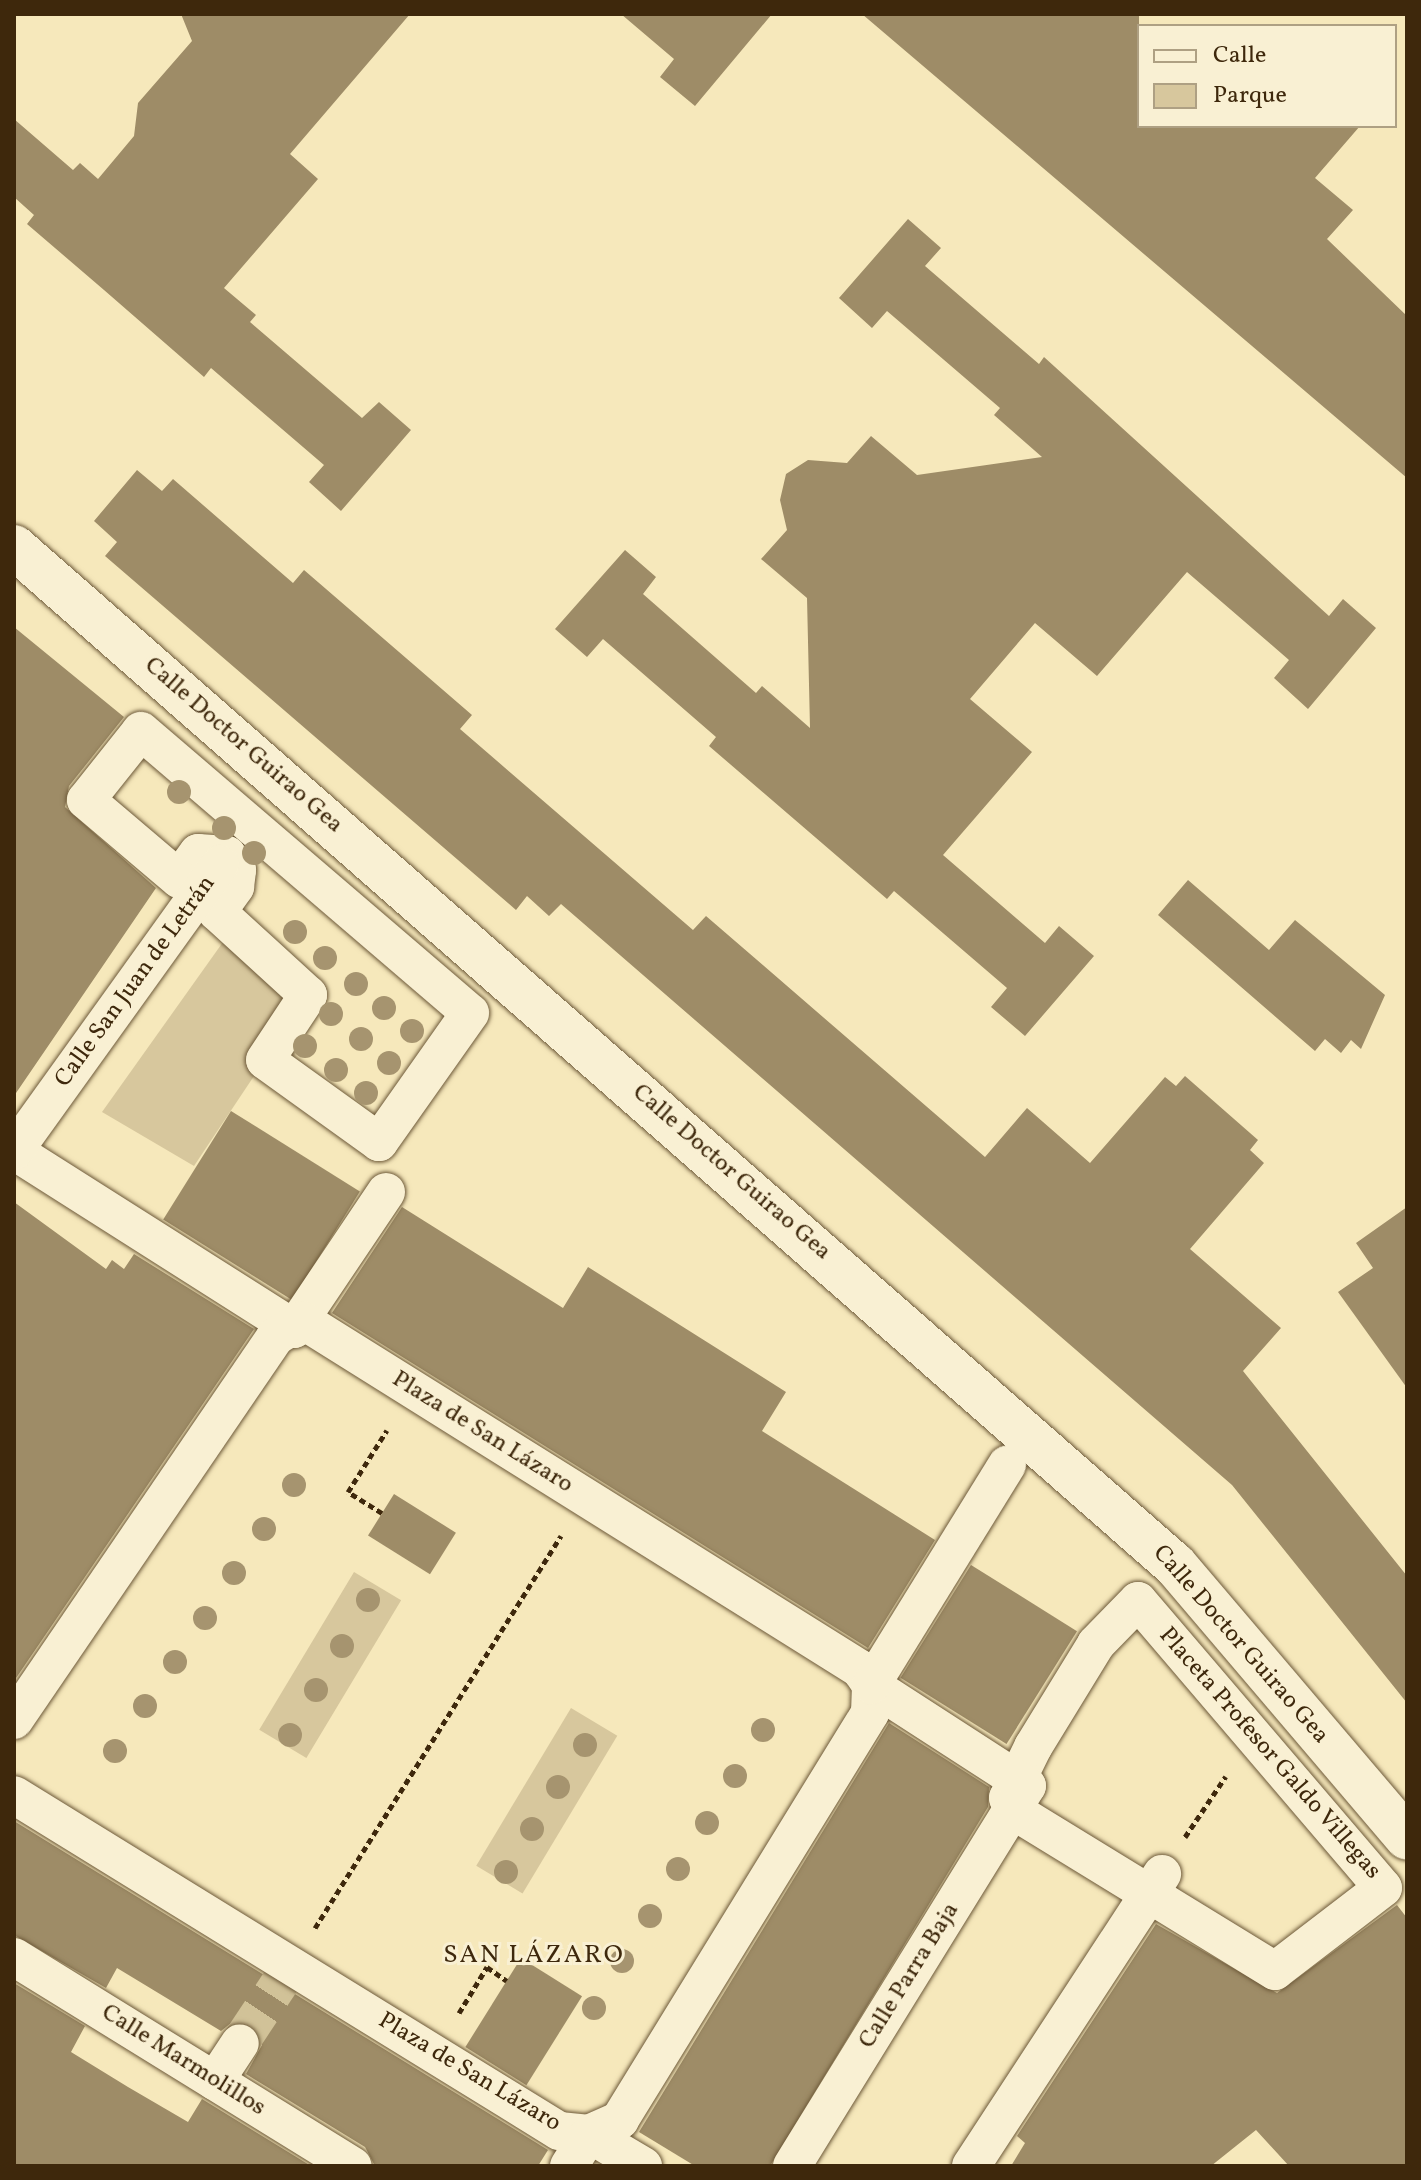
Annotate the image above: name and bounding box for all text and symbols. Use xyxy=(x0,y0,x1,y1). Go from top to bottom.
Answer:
legend xyxy=(1137,24,1397,128)
text: Calle xyxy=(1213,39,1266,73)
text: Parque xyxy=(1213,79,1287,113)
street label: Calle Doctor Guirao Gea xyxy=(138,652,348,840)
street label: Calle San Juan de Letrán xyxy=(50,871,222,1093)
street label: Calle Doctor Guirao Gea xyxy=(626,1079,836,1267)
street label: Plaza de San Lázaro xyxy=(386,1366,578,1500)
street label: Calle Doctor Guirao Gea xyxy=(1146,1540,1334,1750)
street label: Placeta Profesor Galdo Villegas xyxy=(1151,1622,1387,1886)
street label: Calle Parra Baja xyxy=(854,1898,966,2054)
district label: SAN LÁZARO xyxy=(443,1940,625,1972)
street label: Calle Marmolillos xyxy=(96,1999,270,2123)
street label: Plaza de San Lázaro xyxy=(372,2007,566,2139)

